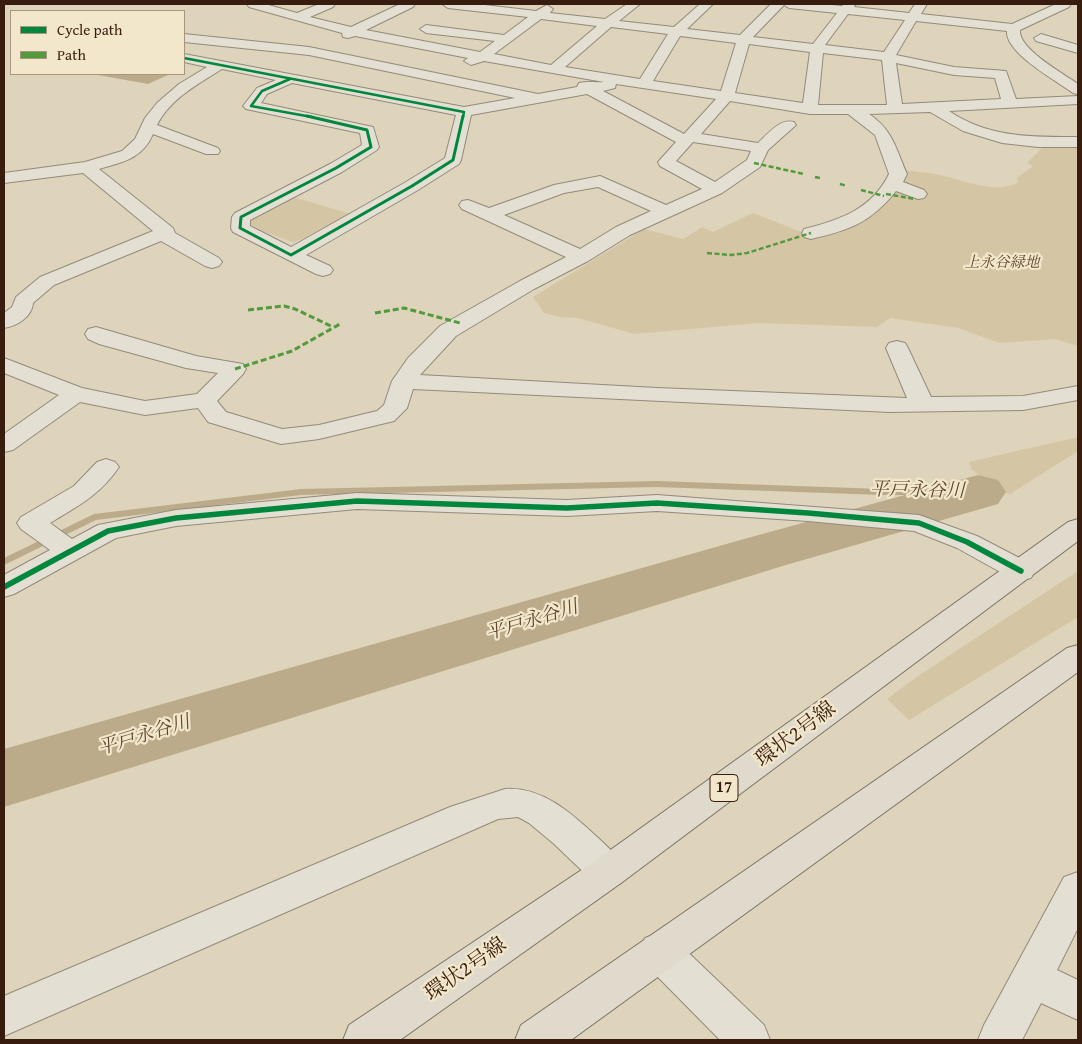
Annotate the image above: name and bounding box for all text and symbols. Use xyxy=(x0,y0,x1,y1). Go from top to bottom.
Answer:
legend xyxy=(10,10,185,75)
text: Cycle path xyxy=(57,19,123,40)
text: Path xyxy=(57,44,86,65)
park label: 上永谷緑地 xyxy=(965,254,1039,272)
water label: 平戸永谷川 xyxy=(869,479,965,503)
water label: 平戸永谷川 xyxy=(483,596,581,646)
street label: 環状2号線 xyxy=(751,697,841,773)
water label: 平戸永谷川 xyxy=(95,711,193,761)
road number: 17 xyxy=(710,774,738,801)
street label: 環状2号線 xyxy=(420,933,512,1007)

